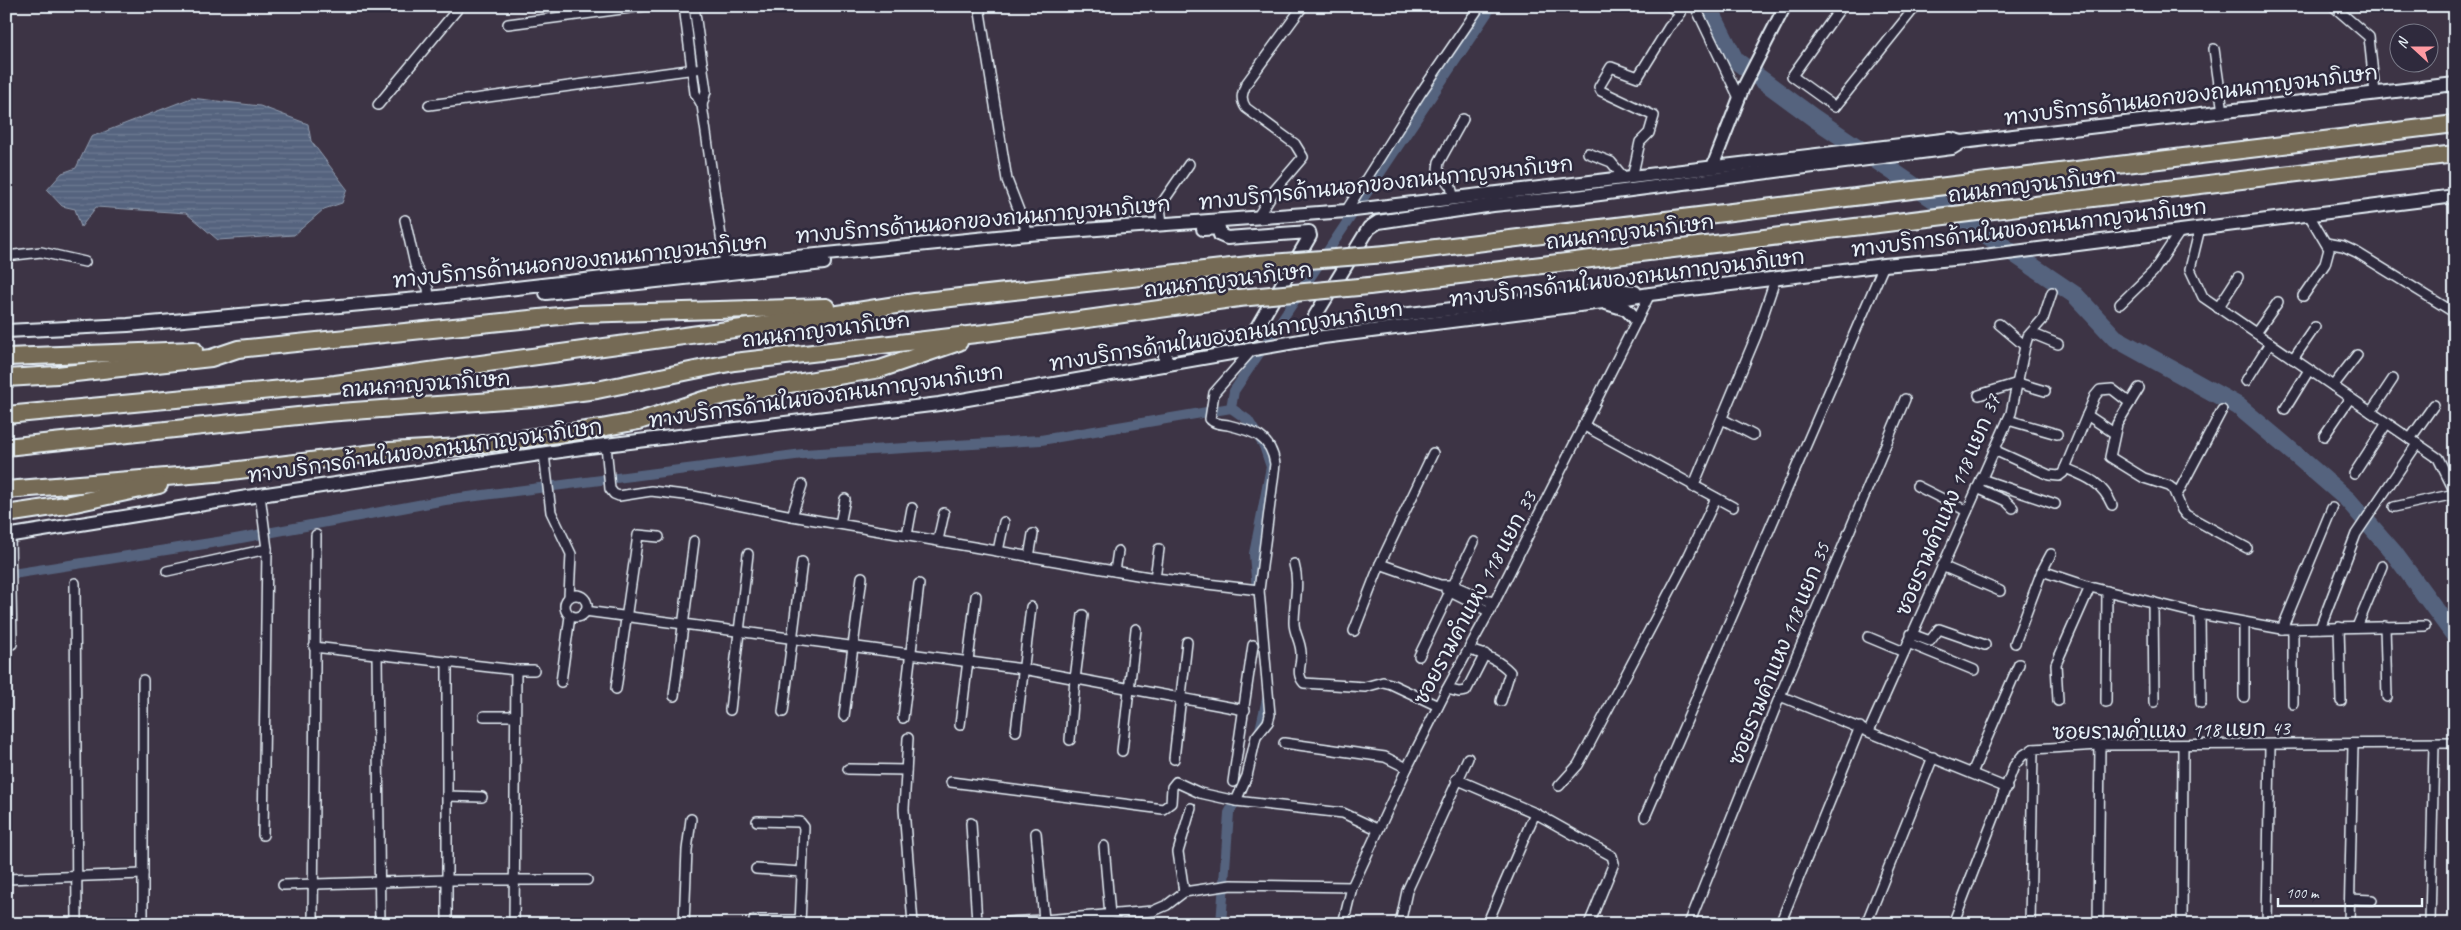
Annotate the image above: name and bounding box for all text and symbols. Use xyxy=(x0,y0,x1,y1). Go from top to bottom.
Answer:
north arrow xyxy=(2388,22,2438,72)
text: N xyxy=(2393,34,2413,51)
street label: ทางบริการด้านนอกของถนนกาญจนาภิเษก xyxy=(2003,59,2379,131)
street label: ทางบริการด้านนอกของถนนกาญจนาภิเษก xyxy=(1197,150,1575,216)
street label: ถนนกาญจนาภิเษก xyxy=(1946,162,2118,208)
street label: ทางบริการด้านนอกของถนนกาญจนาภิเษก xyxy=(794,191,1172,249)
street label: ทางบริการด้านในของถนนกาญจนาภิเษก xyxy=(1850,193,2208,263)
street label: ถนนกาญจนาภิเษก xyxy=(1544,209,1716,255)
street label: ทางบริการด้านนอกของถนนกาญจนาภิเษก xyxy=(391,228,769,294)
street label: ทางบริการด้านในของถนนกาญจนาภิเษก xyxy=(1448,243,1806,313)
street label: ถนนกาญจนาภิเษก xyxy=(1142,257,1314,303)
street label: ทางบริการด้านในของถนนกาญจนาภิเษก xyxy=(1047,295,1405,377)
street label: ถนนกาญจนาภิเษก xyxy=(740,307,912,353)
street label: ทางบริการด้านในของถนนกาญจนาภิเษก xyxy=(647,358,1005,434)
street label: ถนนกาญจนาภิเษก xyxy=(341,365,511,403)
street label: ซอยรามคำแหง 118 แยก 37 xyxy=(1890,389,2007,619)
street label: ทางบริการด้านในของถนนกาญจนาภิเษก xyxy=(246,413,604,489)
street label: ซอยรามคำแหง 118 แยก 33 xyxy=(1408,486,1543,709)
street label: ซอยรามคำแหง 118 แยก 35 xyxy=(1722,537,1836,769)
street label: ซอยรามคำแหง 118 แยก 43 xyxy=(2052,715,2292,745)
scale bar xyxy=(2278,875,2422,907)
text: 100 m xyxy=(2286,884,2320,903)

